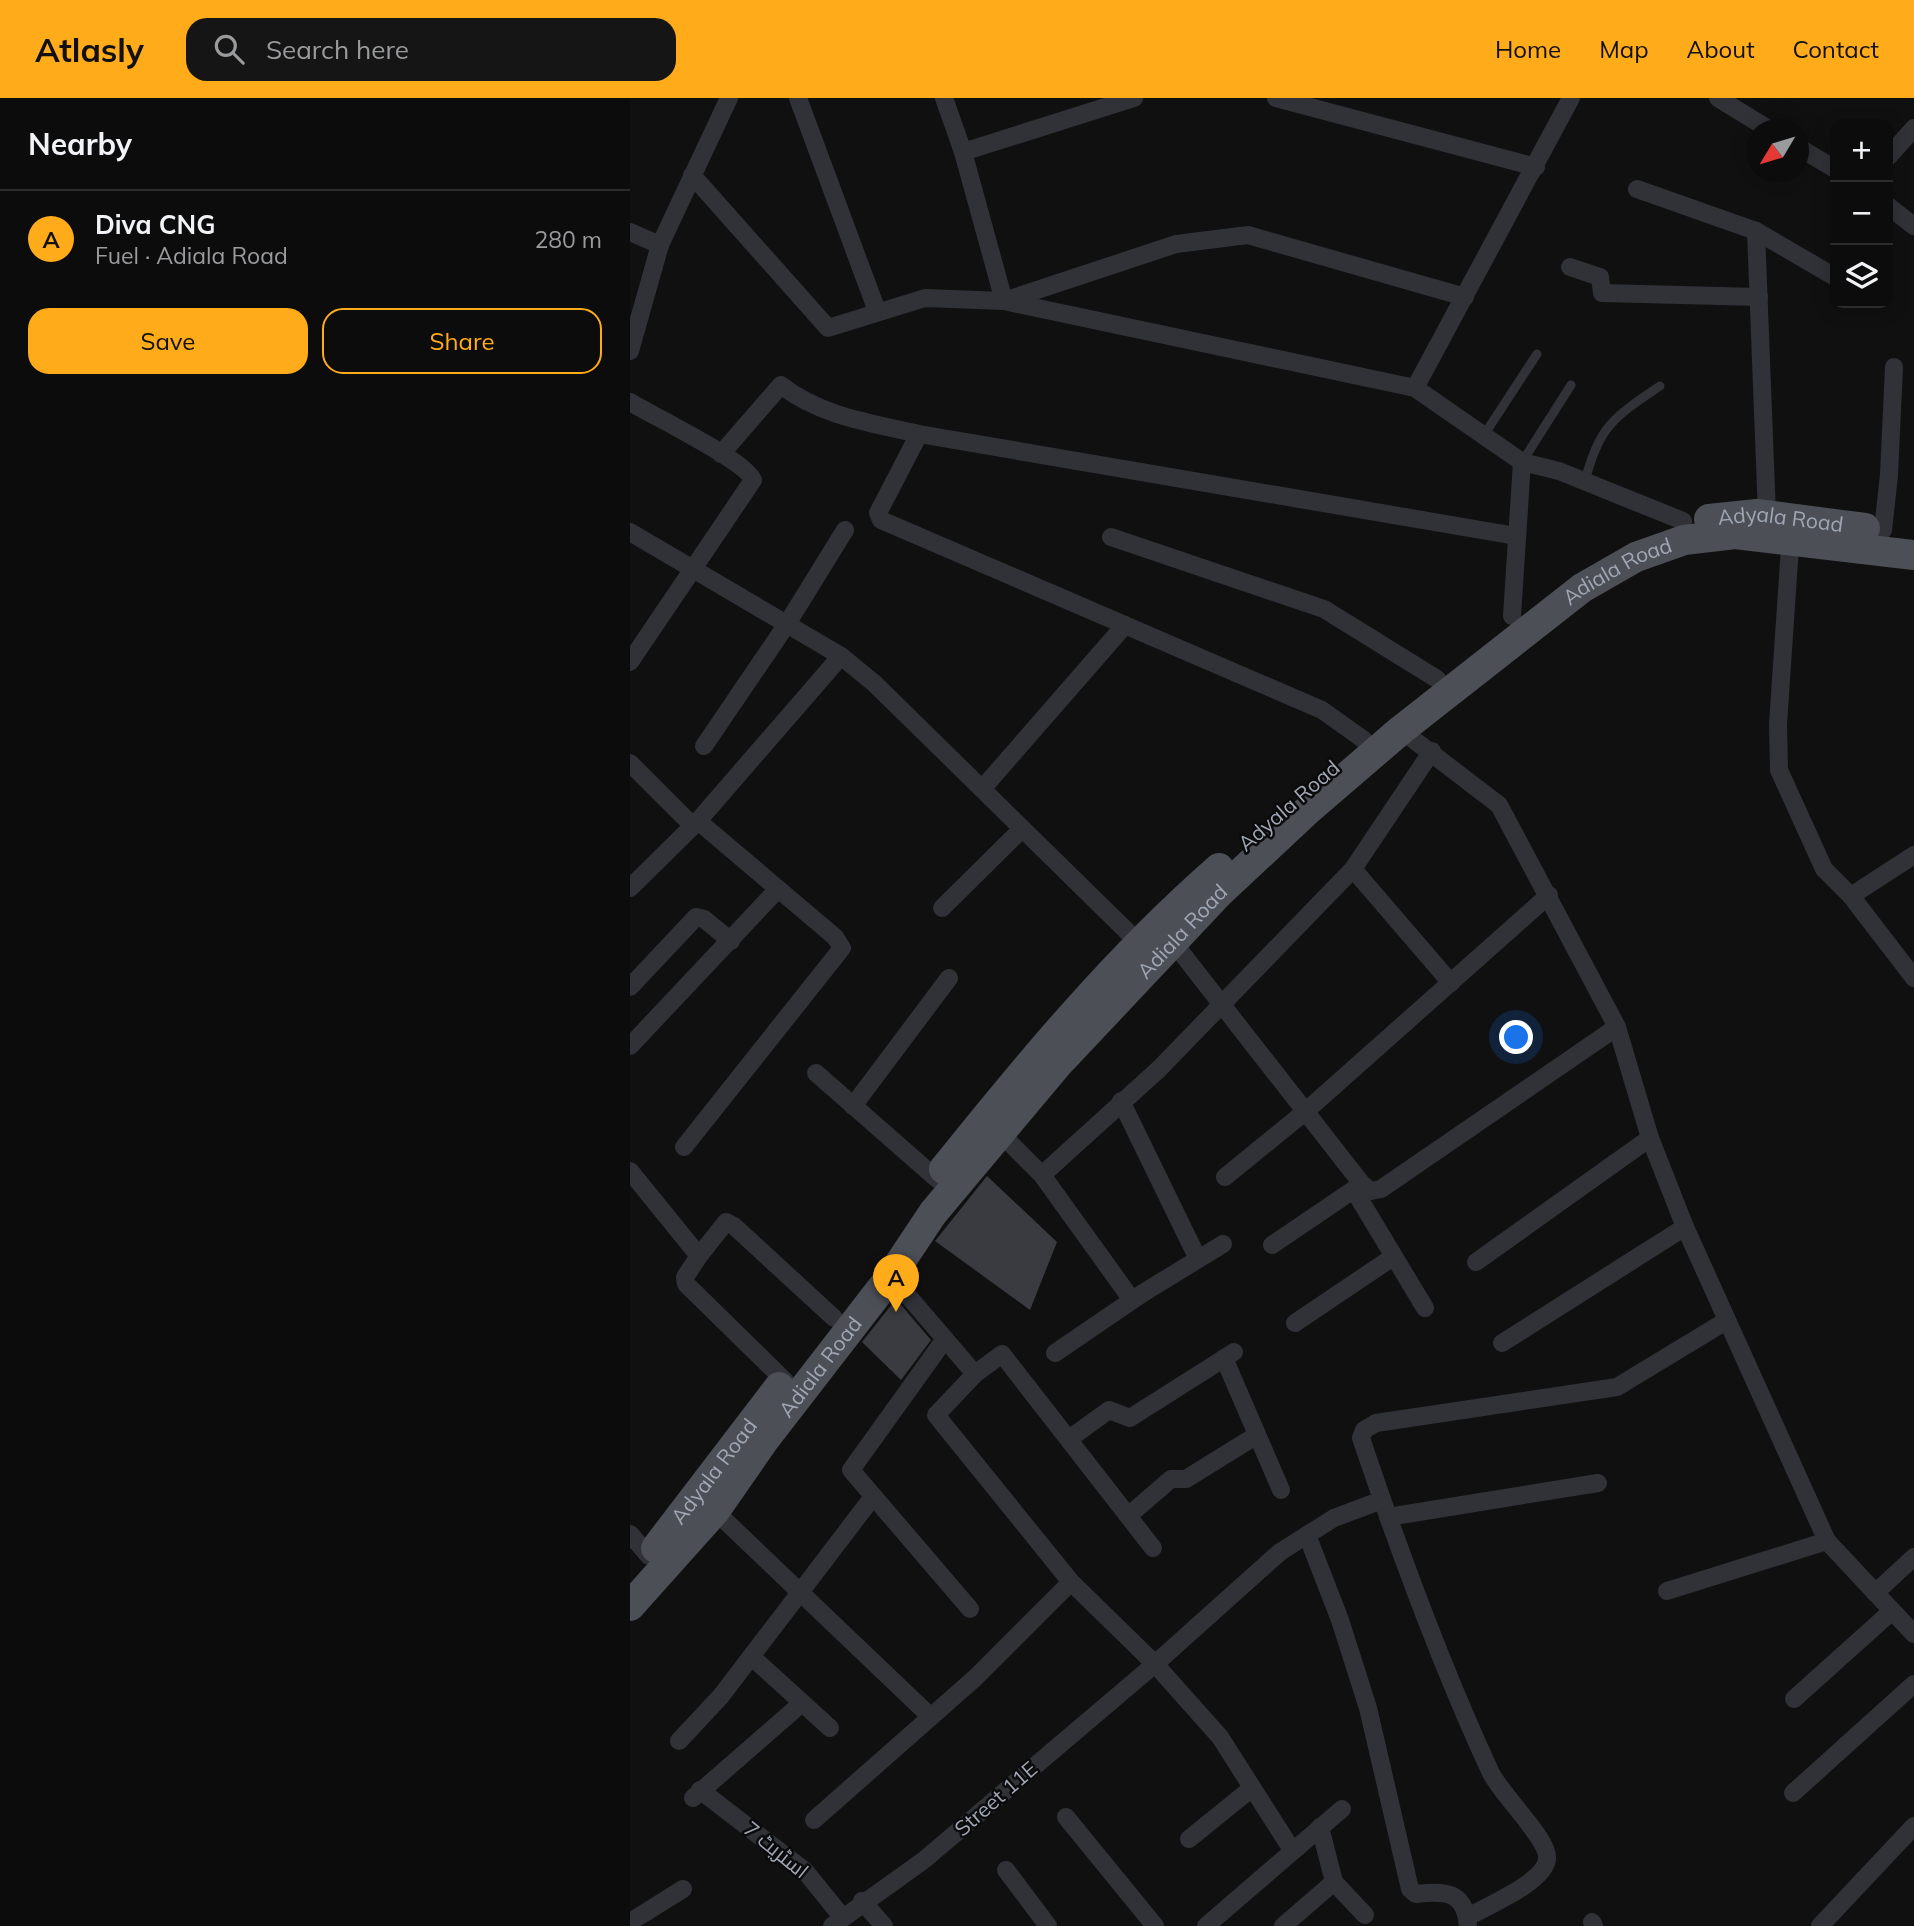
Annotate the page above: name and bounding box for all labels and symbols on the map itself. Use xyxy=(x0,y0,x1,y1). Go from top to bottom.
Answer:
north arrow xyxy=(1746,119,1809,182)
street label: Adyala Road xyxy=(1716,500,1845,537)
street label: Adiala Road xyxy=(1557,531,1675,610)
street label: Adyala Road xyxy=(1232,754,1344,856)
street label: Adiala Road xyxy=(1131,878,1232,984)
your location xyxy=(1499,1020,1533,1054)
pin: A xyxy=(873,1254,919,1312)
street label: Adiala Road xyxy=(773,1311,867,1422)
street label: Adyala Road xyxy=(665,1413,762,1529)
street label: Street 11E xyxy=(949,1755,1042,1841)
street label: اسٹریٹ 7 xyxy=(739,1815,814,1883)

